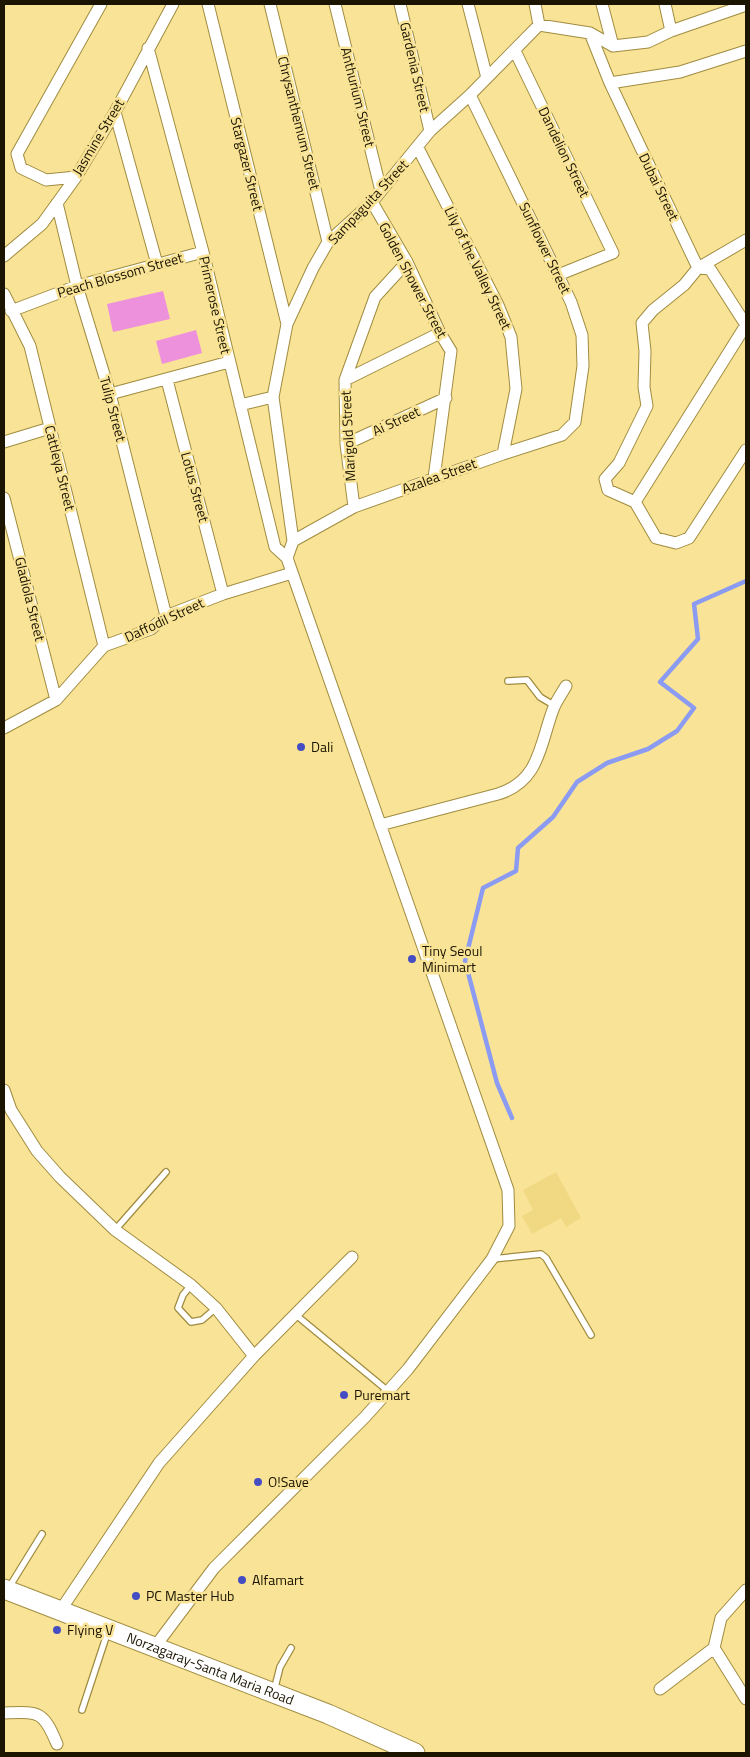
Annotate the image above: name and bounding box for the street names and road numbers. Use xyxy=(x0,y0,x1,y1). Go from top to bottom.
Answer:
street label: Gardenia Street xyxy=(395,20,436,114)
street label: Anthurium Street xyxy=(336,45,381,149)
street label: Chrysanthemum Street xyxy=(273,54,326,192)
street label: Jasmine Street xyxy=(66,94,129,179)
street label: Dandelion Street xyxy=(533,103,595,201)
street label: Stargazer Street xyxy=(226,115,269,213)
street label: Dubai Street xyxy=(634,149,685,224)
street label: Sampaguita Street xyxy=(323,154,413,249)
street label: Sunflower Street xyxy=(514,198,577,297)
street label: Lily of the Valley Street xyxy=(439,203,517,333)
street label: Golden Shower Street xyxy=(374,218,453,341)
street label: Peach Blossom Street xyxy=(55,247,185,302)
street label: Primerose Street xyxy=(194,254,237,356)
street label: Tulip Street xyxy=(95,374,132,444)
street label: Marigold Street xyxy=(335,390,360,482)
street label: Ai Street xyxy=(368,400,423,441)
street label: Cattleya Street xyxy=(40,423,81,513)
street label: Lotus Street xyxy=(176,449,215,524)
street label: Azalea Street xyxy=(398,452,479,499)
street label: Gladiola Street xyxy=(10,555,51,643)
street label: Daffodil Street xyxy=(121,592,207,647)
street label: Norzagaray-Santa Maria Road xyxy=(124,1626,297,1710)

